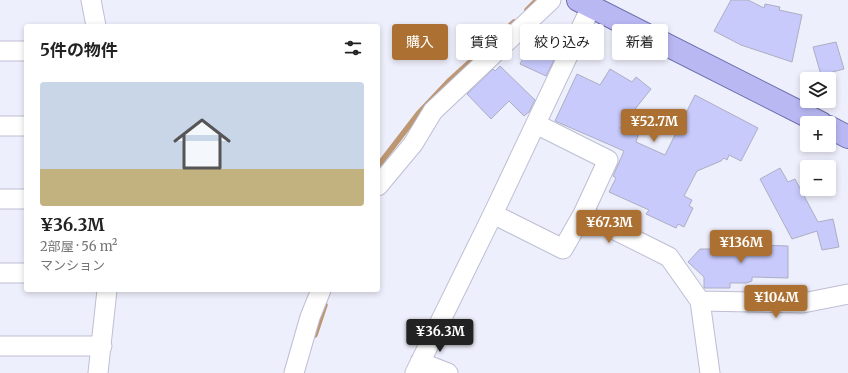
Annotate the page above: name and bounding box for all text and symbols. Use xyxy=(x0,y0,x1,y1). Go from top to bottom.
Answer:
chip: 購入 xyxy=(392,24,448,60)
chip: 賃貸 xyxy=(456,24,512,60)
chip: 絞り込み xyxy=(520,24,604,60)
chip: 新着 xyxy=(612,24,668,60)
icon: filters xyxy=(342,37,364,59)
text: 5件の物件 xyxy=(40,39,118,61)
map controls xyxy=(800,72,836,196)
button: layers xyxy=(800,72,836,108)
icon: home xyxy=(166,108,238,180)
pin: ¥52.7M xyxy=(621,109,687,143)
text: ¥52.7M xyxy=(630,113,678,130)
button: + xyxy=(800,116,836,152)
button: − xyxy=(800,160,836,196)
pin: ¥67.3M xyxy=(576,210,642,244)
text: ¥36.3M xyxy=(40,214,105,236)
text: ¥67.3M xyxy=(585,214,633,231)
pin: ¥136M xyxy=(713,230,769,264)
text: ¥136M xyxy=(719,234,763,251)
text: 2部屋 · 56 m² xyxy=(40,238,118,255)
text: マンション xyxy=(40,257,105,274)
pin: ¥104M xyxy=(748,285,804,319)
text: ¥104M xyxy=(753,289,799,306)
pin: ¥36.3M xyxy=(407,319,473,353)
text: ¥36.3M xyxy=(415,323,465,340)

